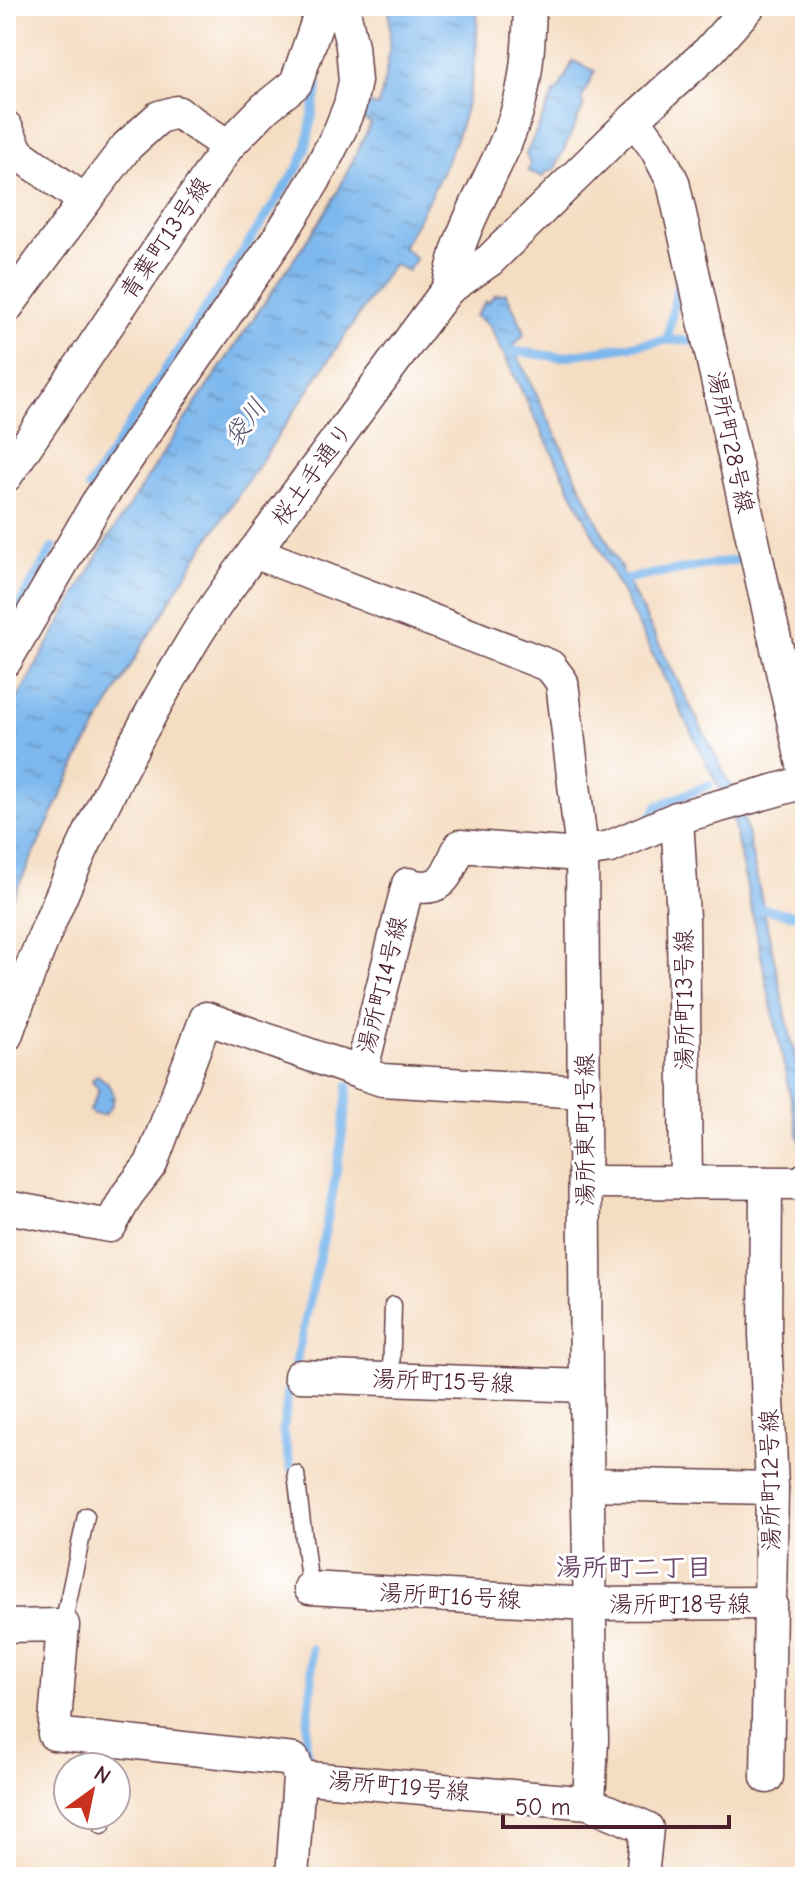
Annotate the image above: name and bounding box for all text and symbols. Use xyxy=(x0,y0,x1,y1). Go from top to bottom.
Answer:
street label: 青葉町13号線 xyxy=(114,171,216,305)
street label: 湯所町28号線 xyxy=(702,368,760,516)
water label: 袋川 xyxy=(218,393,273,452)
street label: 桜土手通り xyxy=(265,417,359,531)
street label: 湯所町14号線 xyxy=(351,913,413,1057)
street label: 湯所町13号線 xyxy=(670,929,698,1071)
street label: 湯所東町1号線 xyxy=(571,1053,599,1207)
street label: 湯所町15号線 xyxy=(371,1365,515,1397)
street label: 湯所町12号線 xyxy=(755,1409,785,1551)
district label: 湯所町二丁目 xyxy=(556,1553,712,1583)
street label: 湯所町16号線 xyxy=(378,1578,522,1614)
street label: 湯所町18号線 xyxy=(609,1590,751,1618)
north arrow xyxy=(52,1751,132,1831)
text: N xyxy=(89,1760,115,1790)
street label: 湯所町19号線 xyxy=(327,1766,471,1806)
scale bar xyxy=(503,1779,729,1829)
text: 50 m xyxy=(515,1793,571,1821)

